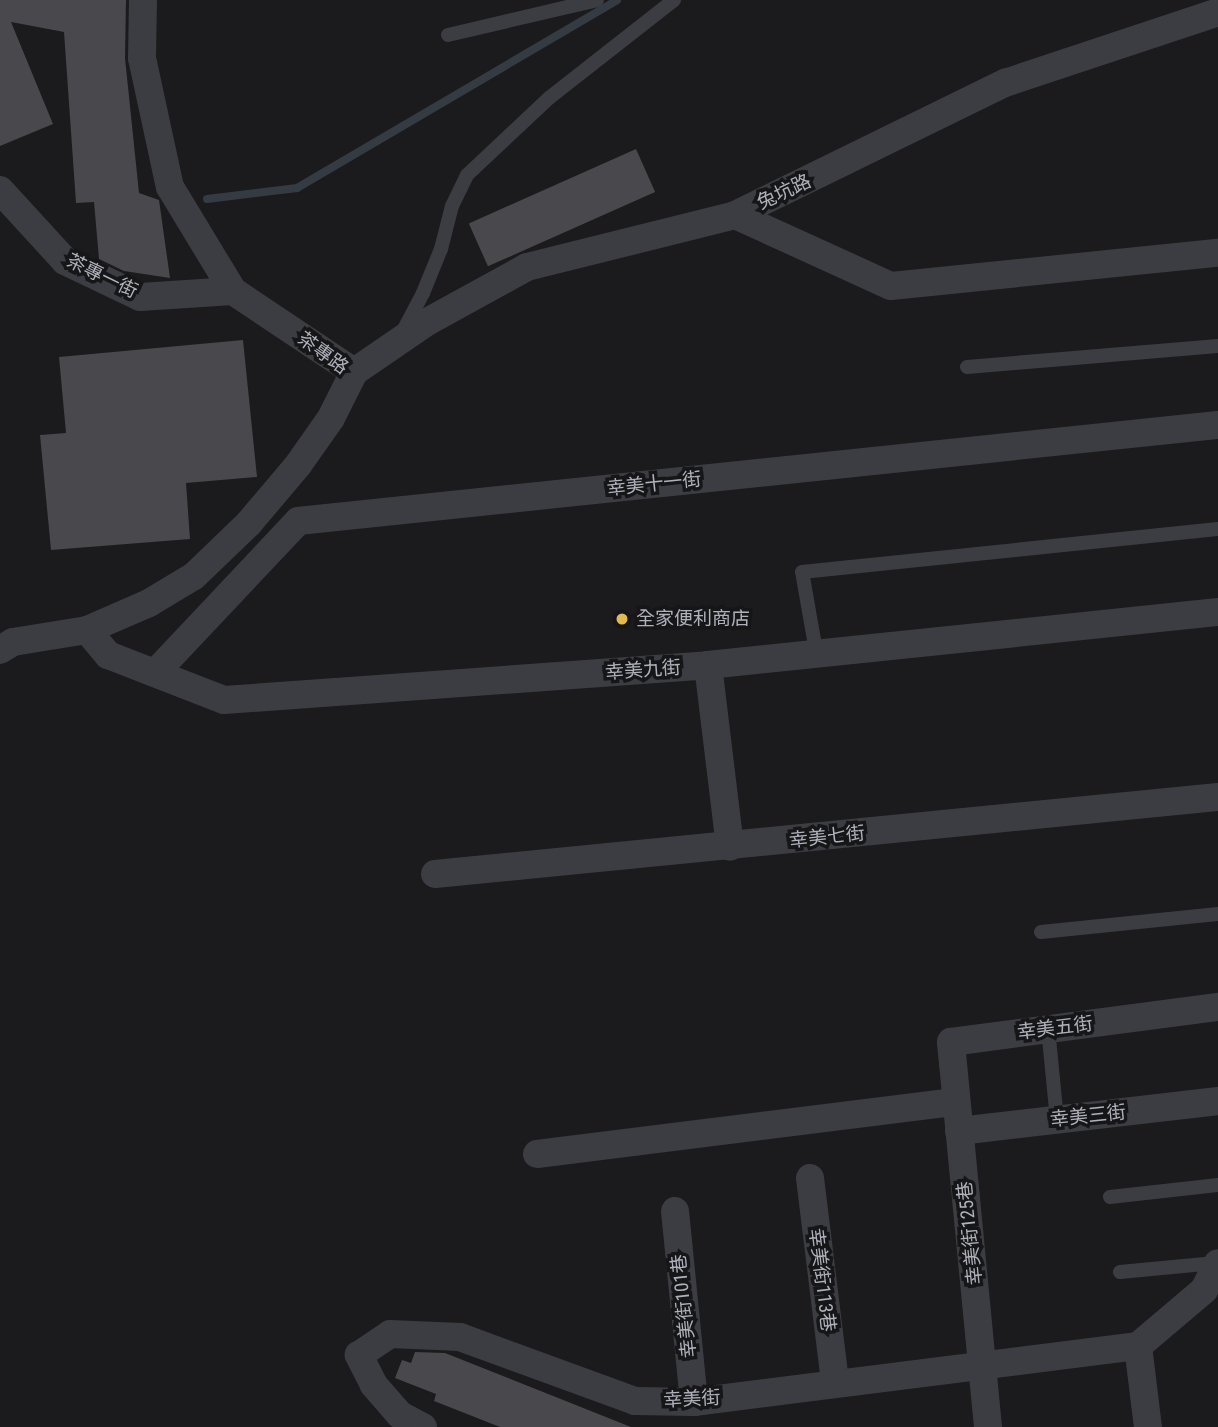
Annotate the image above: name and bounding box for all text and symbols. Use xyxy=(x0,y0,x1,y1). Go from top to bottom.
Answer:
street label: 兔坑路 xyxy=(753,170,815,214)
street label: 茶專一街 xyxy=(63,249,141,303)
street label: 茶專路 xyxy=(293,327,353,379)
street label: 幸美十一街 xyxy=(606,468,702,500)
place label: 全家便利商店 xyxy=(636,608,750,630)
marker: 全家便利商店 xyxy=(614,611,630,627)
street label: 幸美九街 xyxy=(604,656,682,684)
street label: 幸美七街 xyxy=(788,822,866,852)
street label: 幸美五街 xyxy=(1016,1012,1094,1044)
street label: 幸美三街 xyxy=(1049,1101,1127,1131)
street label: 幸美街125巷 xyxy=(953,1180,987,1286)
street label: 幸美街113巷 xyxy=(804,1227,840,1333)
street label: 幸美街101巷 xyxy=(667,1253,701,1359)
street label: 幸美街 xyxy=(663,1386,721,1412)

